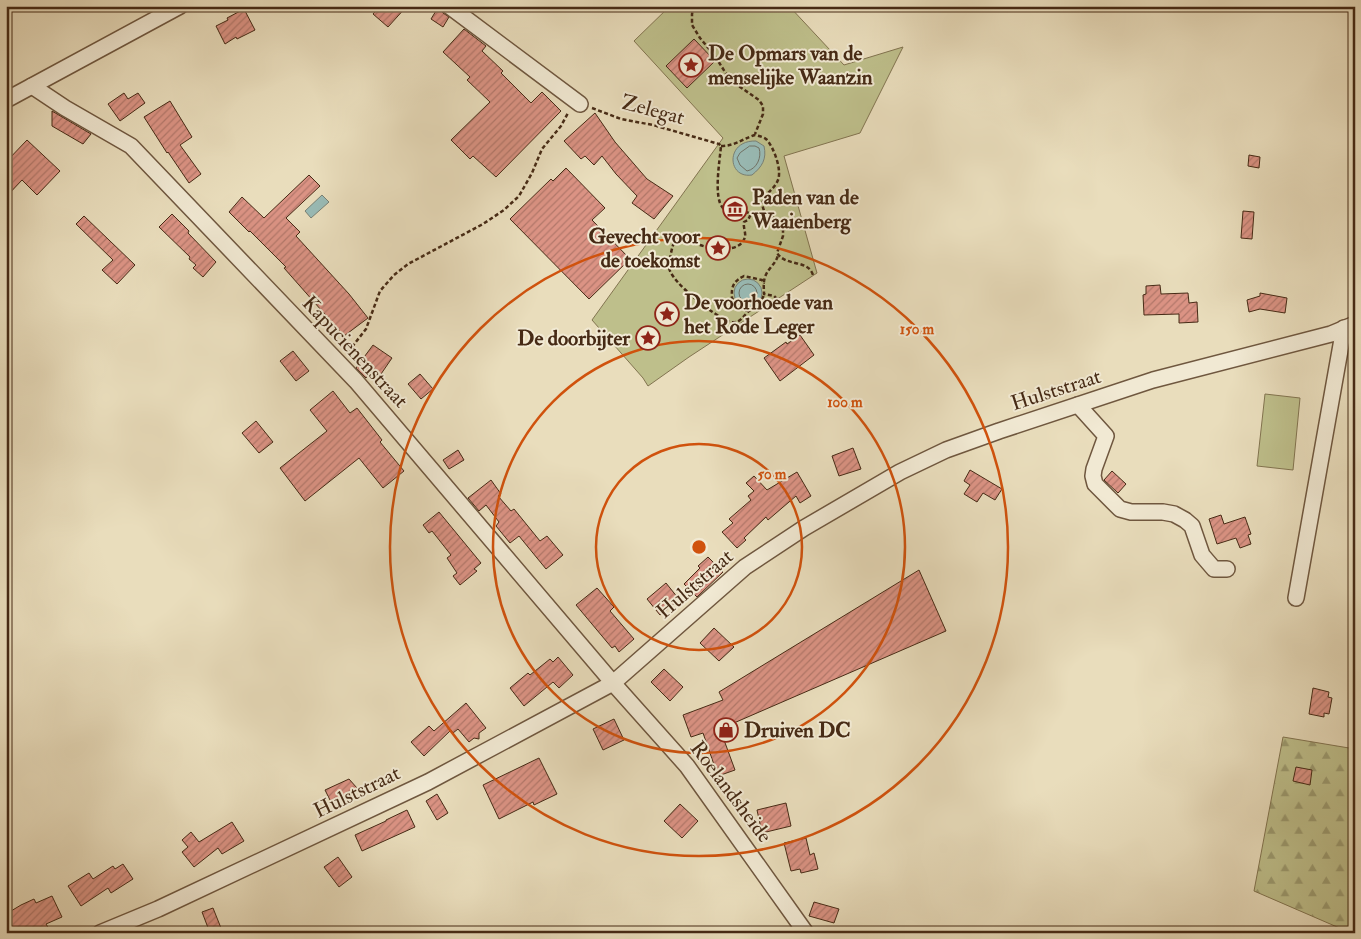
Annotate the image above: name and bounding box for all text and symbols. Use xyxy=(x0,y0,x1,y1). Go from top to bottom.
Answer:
place label: De Opmars van de menselijke Waanzin xyxy=(708,40,873,91)
place icon: De Opmars van de menselijke Waanzin xyxy=(678,52,704,78)
street label: Zelegat xyxy=(618,89,688,131)
place label: Paden van de Waaienberg xyxy=(751,184,859,235)
museum icon: Paden van de Waaienberg xyxy=(722,196,748,222)
place label: Gevecht voor de toekomst xyxy=(588,223,701,274)
place icon: Gevecht voor de toekomst xyxy=(705,235,731,261)
place label: De voorhoede van het Rode Leger xyxy=(684,289,833,340)
street label: Kapucienenstraat xyxy=(296,290,414,414)
place icon: De voorhoede van het Rode Leger xyxy=(654,301,680,327)
text: 150 m xyxy=(900,320,934,339)
place label: De doorbijter xyxy=(517,325,631,352)
place icon: De doorbijter xyxy=(635,325,661,351)
street label: Hulststraat xyxy=(1008,363,1105,417)
text: 100 m xyxy=(827,393,863,412)
text: 50 m xyxy=(758,465,787,484)
centre of rings xyxy=(690,538,708,556)
street label: Hulststraat xyxy=(651,543,739,625)
shop icon: Druiven DC xyxy=(713,717,739,743)
place label: Druiven DC xyxy=(744,717,851,744)
street label: Roelandsheide xyxy=(684,736,778,848)
street label: Hulststraat xyxy=(309,759,405,825)

